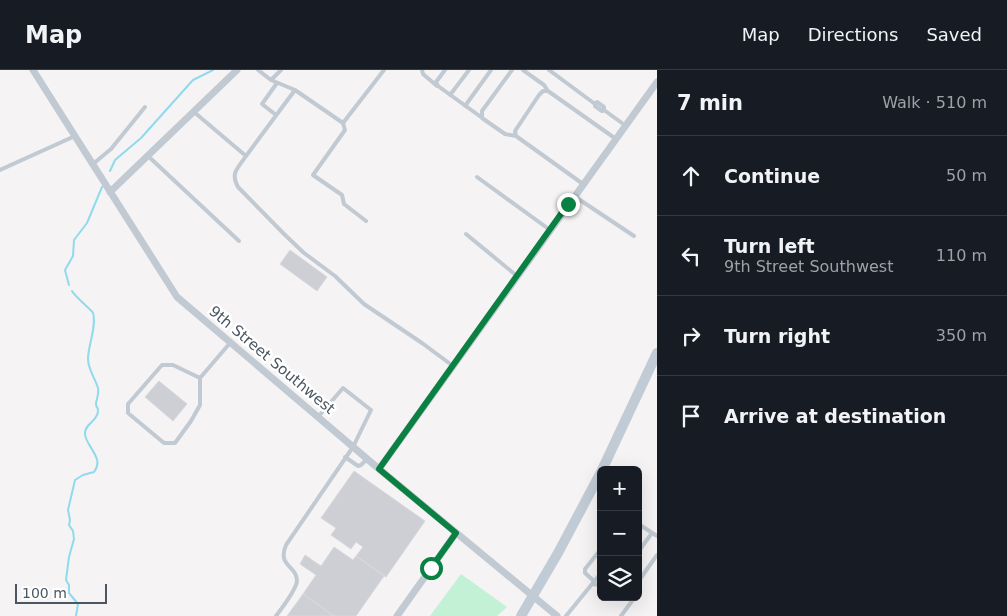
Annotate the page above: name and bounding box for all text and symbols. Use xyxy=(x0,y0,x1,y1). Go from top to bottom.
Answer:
text: Map xyxy=(25,21,82,49)
text: Map xyxy=(742,24,780,45)
text: Directions xyxy=(808,24,898,45)
text: Saved xyxy=(926,24,982,45)
text: 7 min xyxy=(677,91,743,115)
text: Walk · 510 m xyxy=(882,93,987,112)
icon: ahead xyxy=(677,162,705,190)
text: Continue xyxy=(724,165,820,187)
text: 50 m xyxy=(946,166,987,185)
route end xyxy=(557,193,580,216)
text: Turn left xyxy=(724,235,815,257)
icon: left xyxy=(677,242,705,270)
text: 110 m xyxy=(936,246,987,265)
text: 9th Street Southwest xyxy=(724,257,893,276)
street label: 9th Street Southwest xyxy=(205,302,339,418)
icon: right xyxy=(677,322,705,350)
text: Turn right xyxy=(724,325,830,347)
text: 350 m xyxy=(936,326,987,345)
icon: arrive xyxy=(677,402,705,430)
text: Arrive at destination xyxy=(724,405,946,427)
map controls xyxy=(597,466,642,601)
button: + xyxy=(597,466,642,511)
button: − xyxy=(597,511,642,556)
button: layers xyxy=(597,556,642,601)
route start xyxy=(420,557,443,580)
scale bar xyxy=(15,581,108,604)
text: 100 m xyxy=(22,585,67,601)

